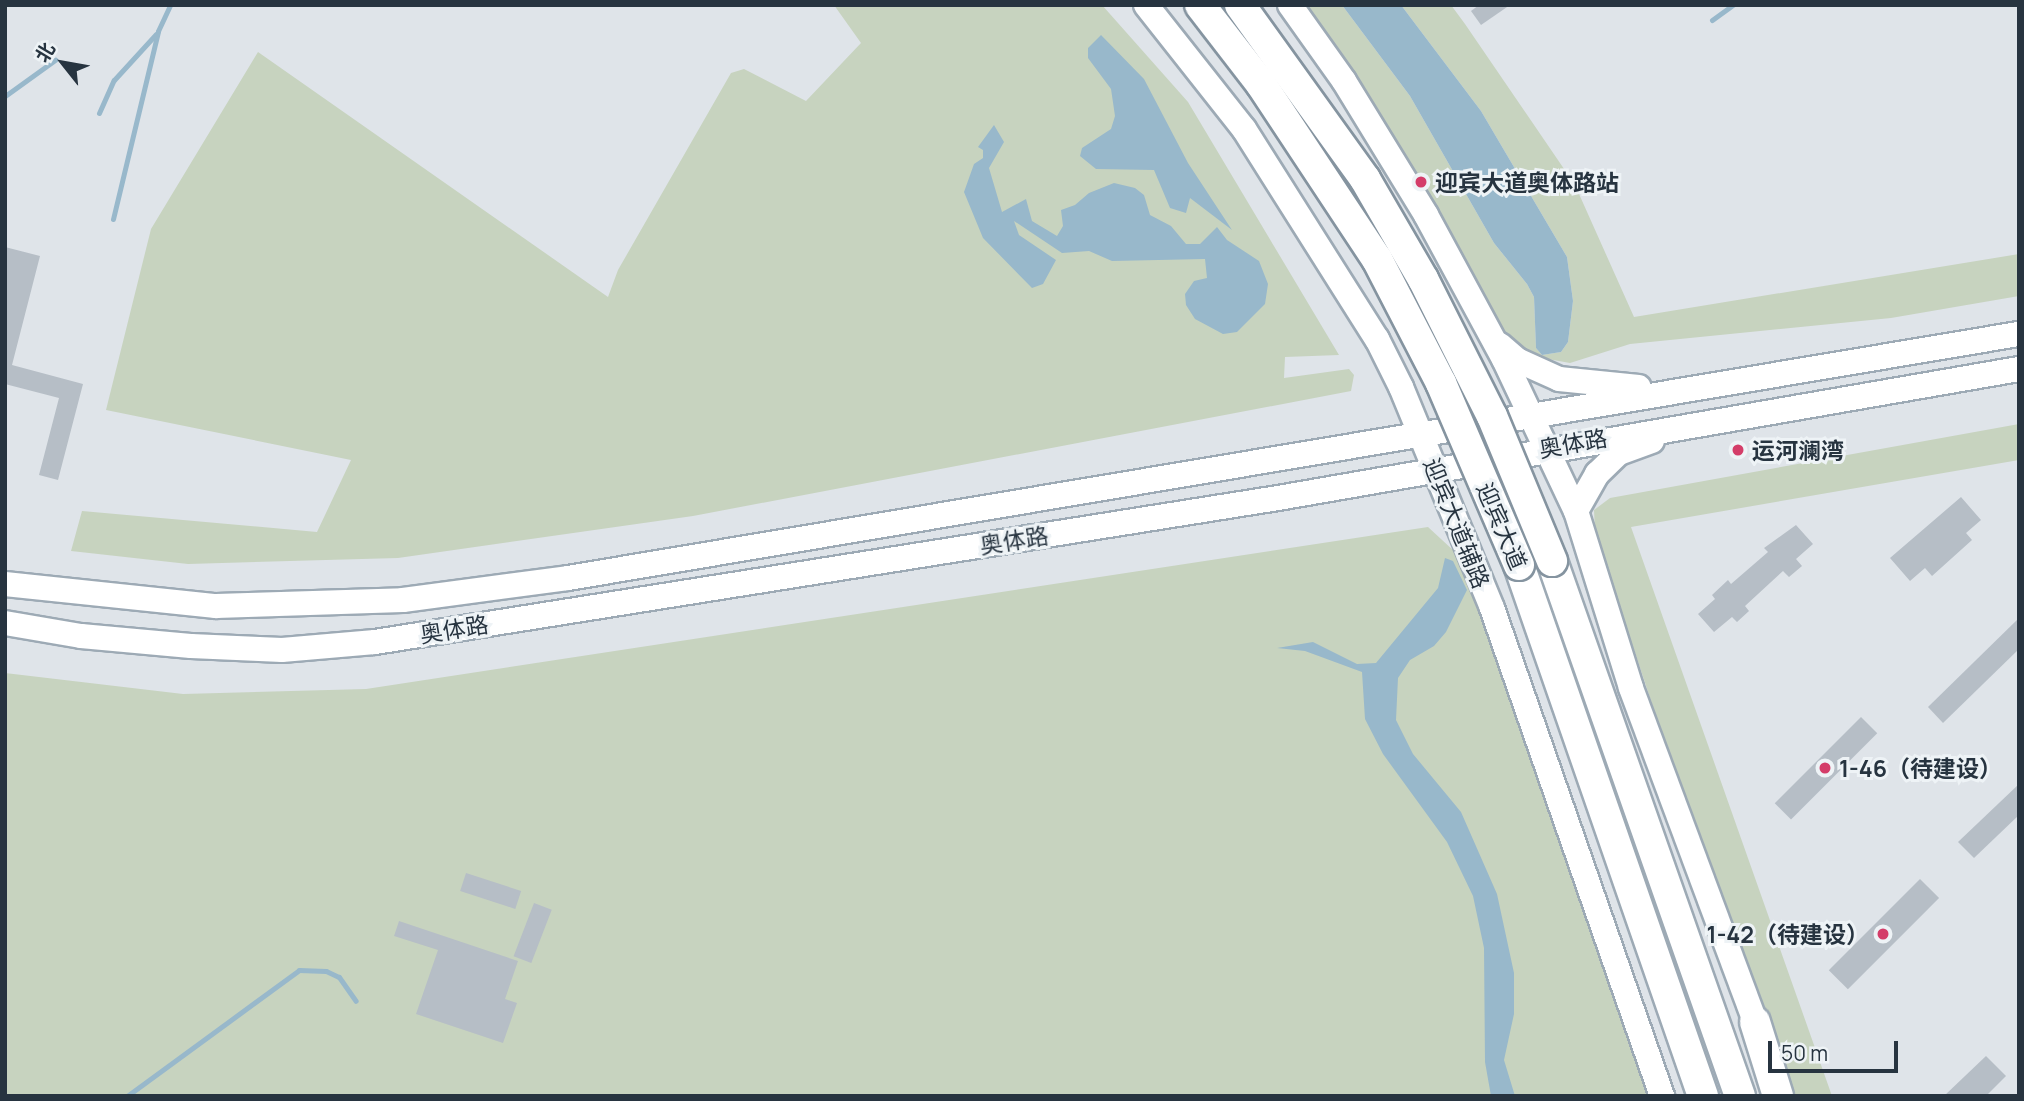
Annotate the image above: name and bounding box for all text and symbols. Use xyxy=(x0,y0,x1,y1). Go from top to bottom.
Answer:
north arrow xyxy=(28,28,98,98)
text: 北 xyxy=(29,37,61,67)
place label: 迎宾大道奥体路站 xyxy=(1435,168,1619,196)
marker: 迎宾大道奥体路站 xyxy=(1413,174,1429,190)
street label: 奥体路 xyxy=(1537,423,1609,463)
place label: 运河澜湾 xyxy=(1752,436,1844,464)
marker: 运河澜湾 xyxy=(1730,442,1746,458)
street label: 迎宾大道辅路 xyxy=(1418,454,1496,592)
street label: 迎宾大道 xyxy=(1471,478,1533,574)
street label: 奥体路 xyxy=(978,521,1050,559)
street label: 奥体路 xyxy=(418,610,490,648)
place label: 1-46（待建设） xyxy=(1839,754,2002,782)
marker: 1-46（待建设） xyxy=(1817,760,1833,776)
place label: 1-42（待建设） xyxy=(1707,920,1869,948)
marker: 1-42（待建设） xyxy=(1875,926,1891,942)
scale bar xyxy=(1772,1028,1902,1072)
text: 50 m xyxy=(1781,1039,1828,1067)

